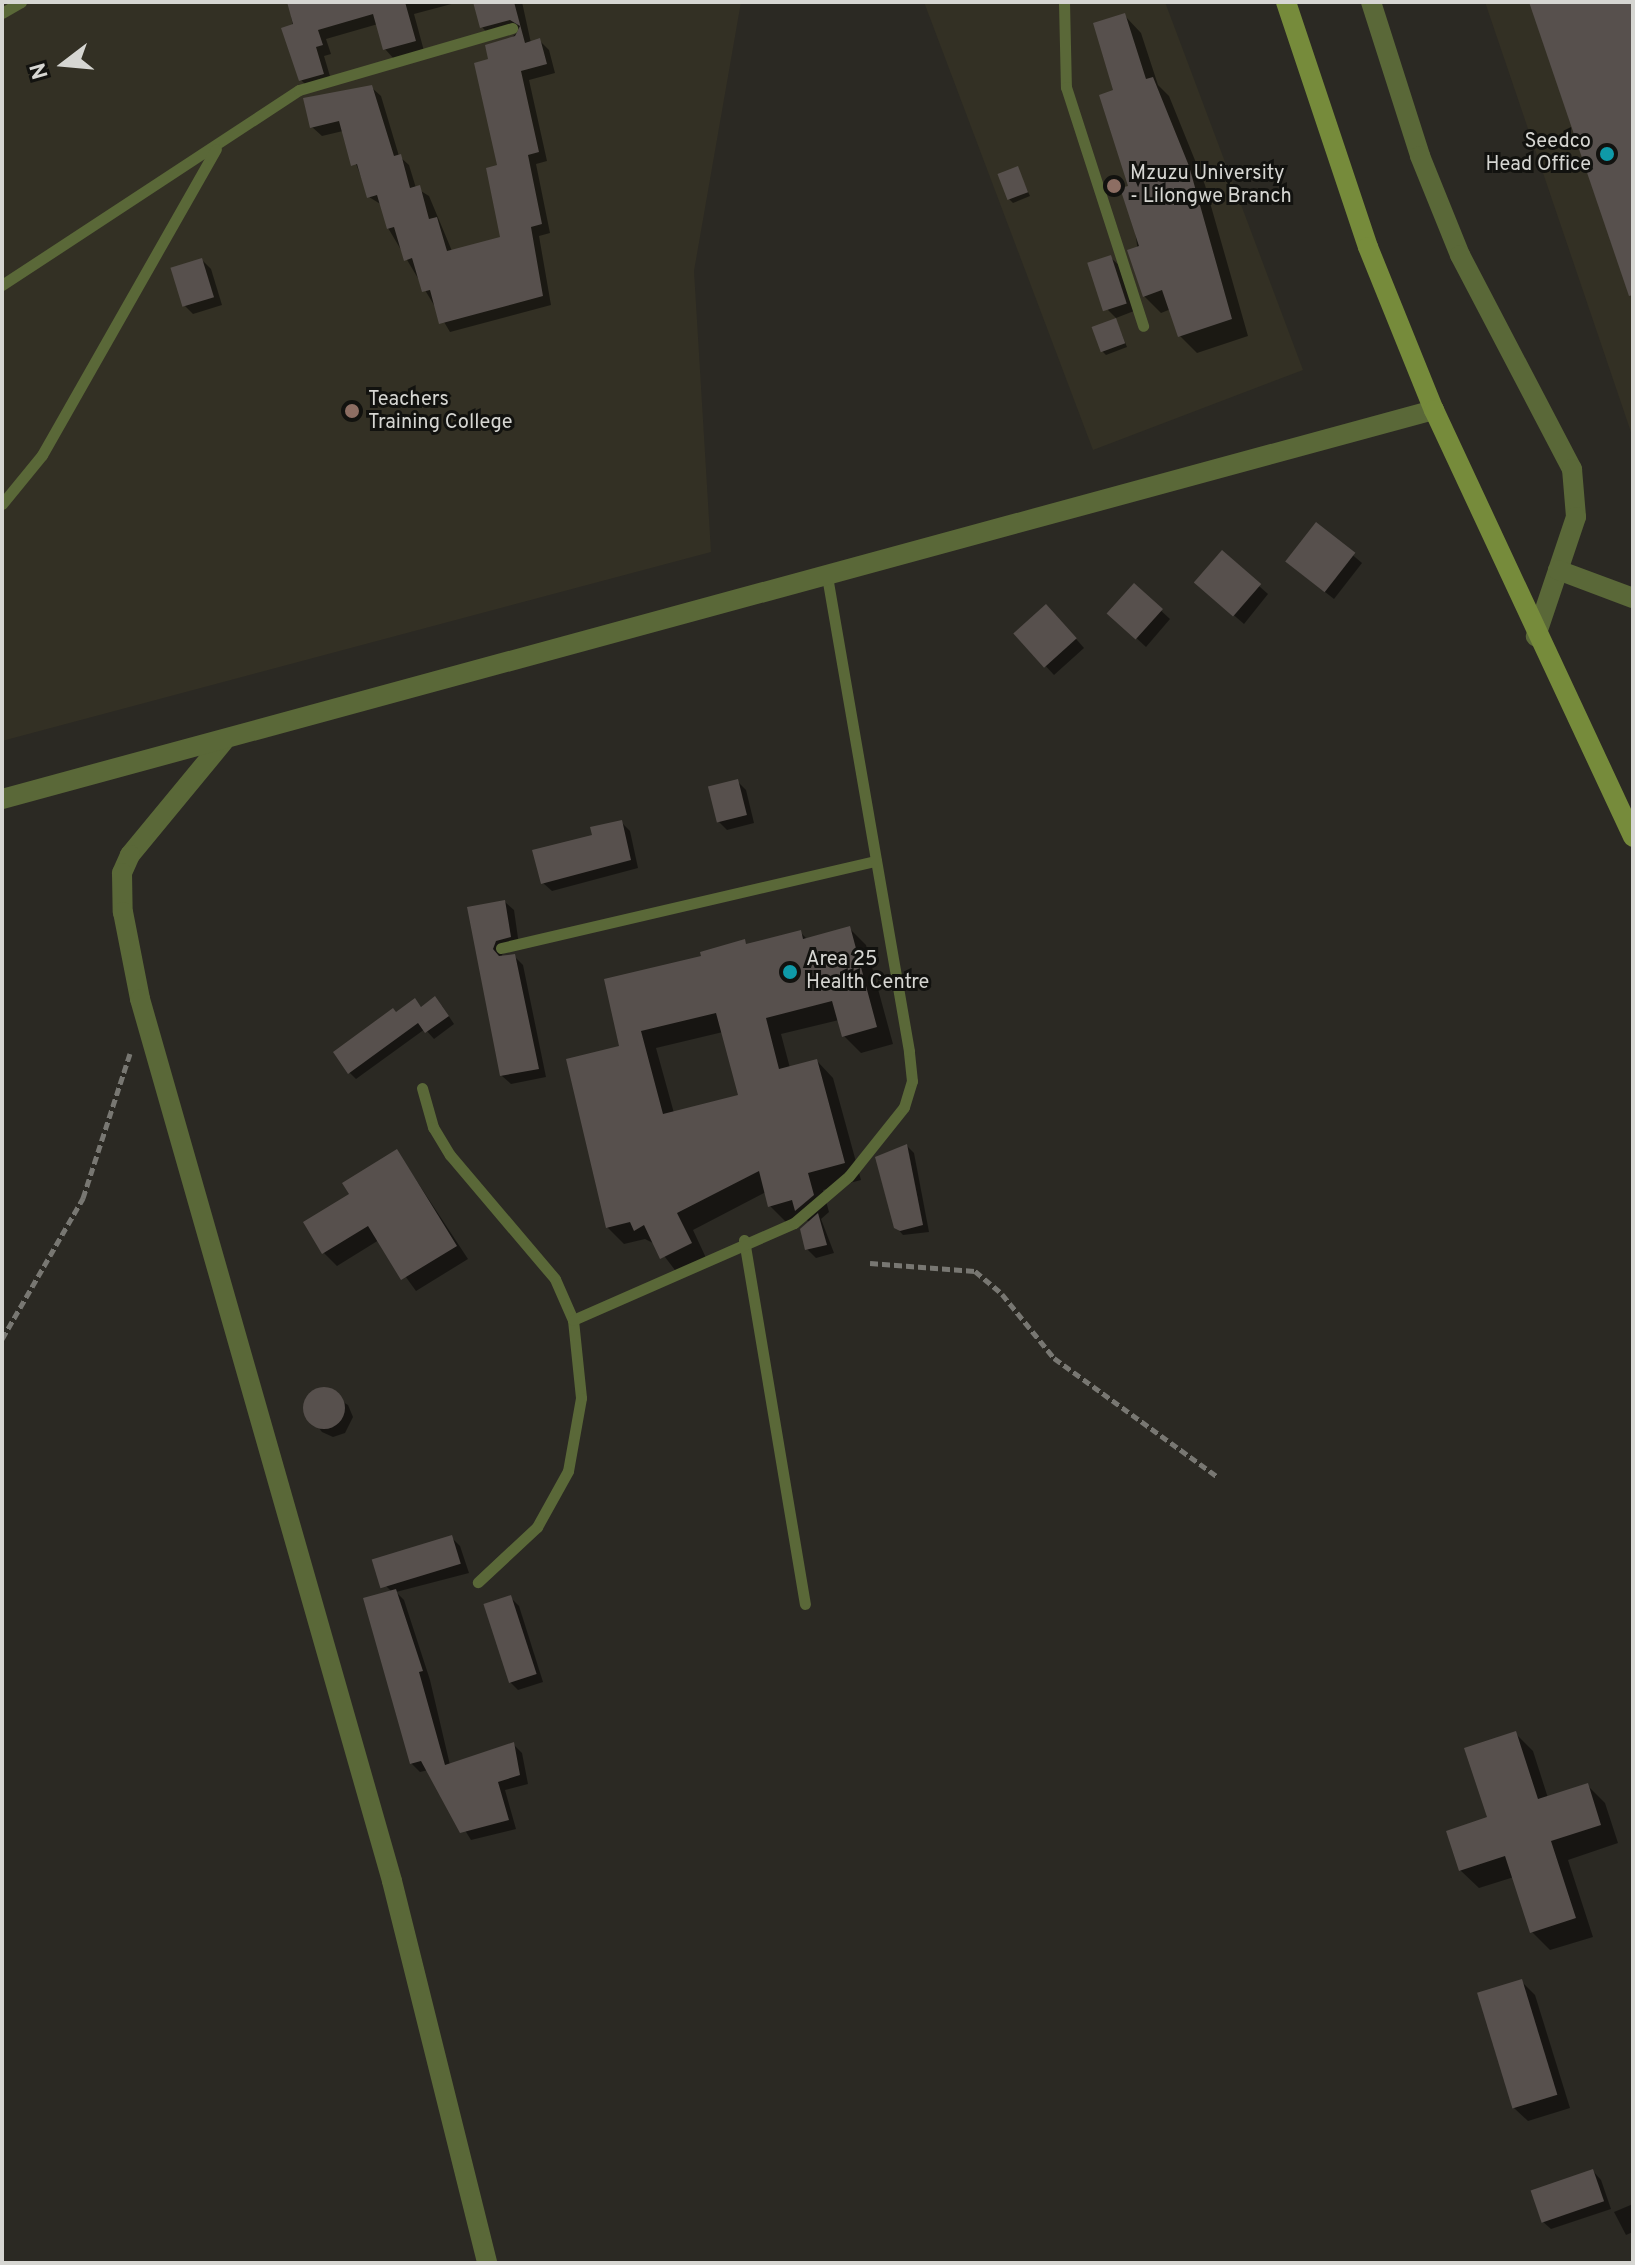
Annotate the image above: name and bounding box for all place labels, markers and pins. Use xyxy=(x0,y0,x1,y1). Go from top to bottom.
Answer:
place label: Seedco Head Office xyxy=(1485,130,1591,177)
marker: Seedco Head Office xyxy=(1598,145,1616,163)
place label: Mzuzu University - Lilongwe Branch xyxy=(1130,162,1292,209)
marker: Mzuzu University - Lilongwe Branch xyxy=(1105,177,1123,195)
place label: Teachers Training College xyxy=(368,388,512,435)
marker: Teachers Training College xyxy=(343,402,361,420)
place label: Area 25 Health Centre xyxy=(806,948,929,995)
marker: Area 25 Health Centre xyxy=(781,963,799,981)

